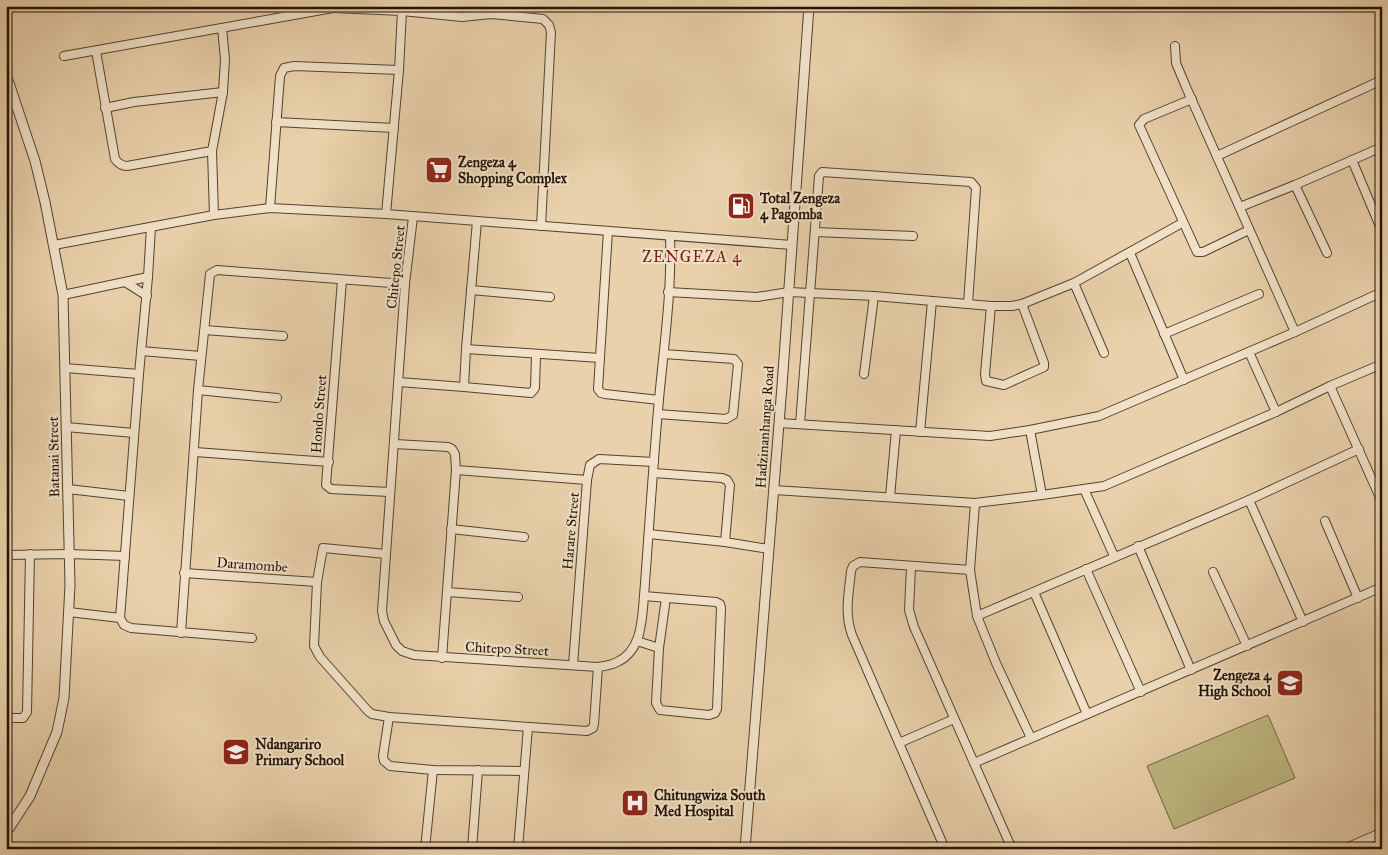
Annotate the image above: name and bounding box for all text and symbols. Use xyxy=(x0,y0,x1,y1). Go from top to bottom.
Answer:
place label: Zengeza 4 Shopping Complex xyxy=(458,154,568,188)
supermarket icon: Zengeza 4 Shopping Complex xyxy=(424,155,454,185)
place label: Total Zengeza 4 Pagomba xyxy=(759,190,841,224)
fuel station icon: Total Zengeza 4 Pagomba xyxy=(726,191,756,221)
street label: Chitepo Street xyxy=(383,224,409,310)
district label: ZENGEZA 4 xyxy=(642,247,742,266)
street label: Hadzinanhanga Road xyxy=(752,365,778,489)
street label: Hondo Street xyxy=(308,374,330,454)
street label: Batanai Street xyxy=(45,416,63,498)
street label: Harare Street xyxy=(559,491,583,571)
street label: Daramombe xyxy=(216,554,288,576)
street label: Chitepo Street xyxy=(465,638,549,660)
place label: Zengeza 4 High School xyxy=(1198,667,1272,701)
school or university icon: Zengeza 4 High School xyxy=(1275,668,1305,698)
place label: Ndangariro Primary School xyxy=(255,736,345,770)
school or university icon: Ndangariro Primary School xyxy=(221,737,251,767)
place label: Chitungwiza South Med Hospital xyxy=(654,787,766,821)
hospital icon: Chitungwiza South Med Hospital xyxy=(620,788,650,818)

